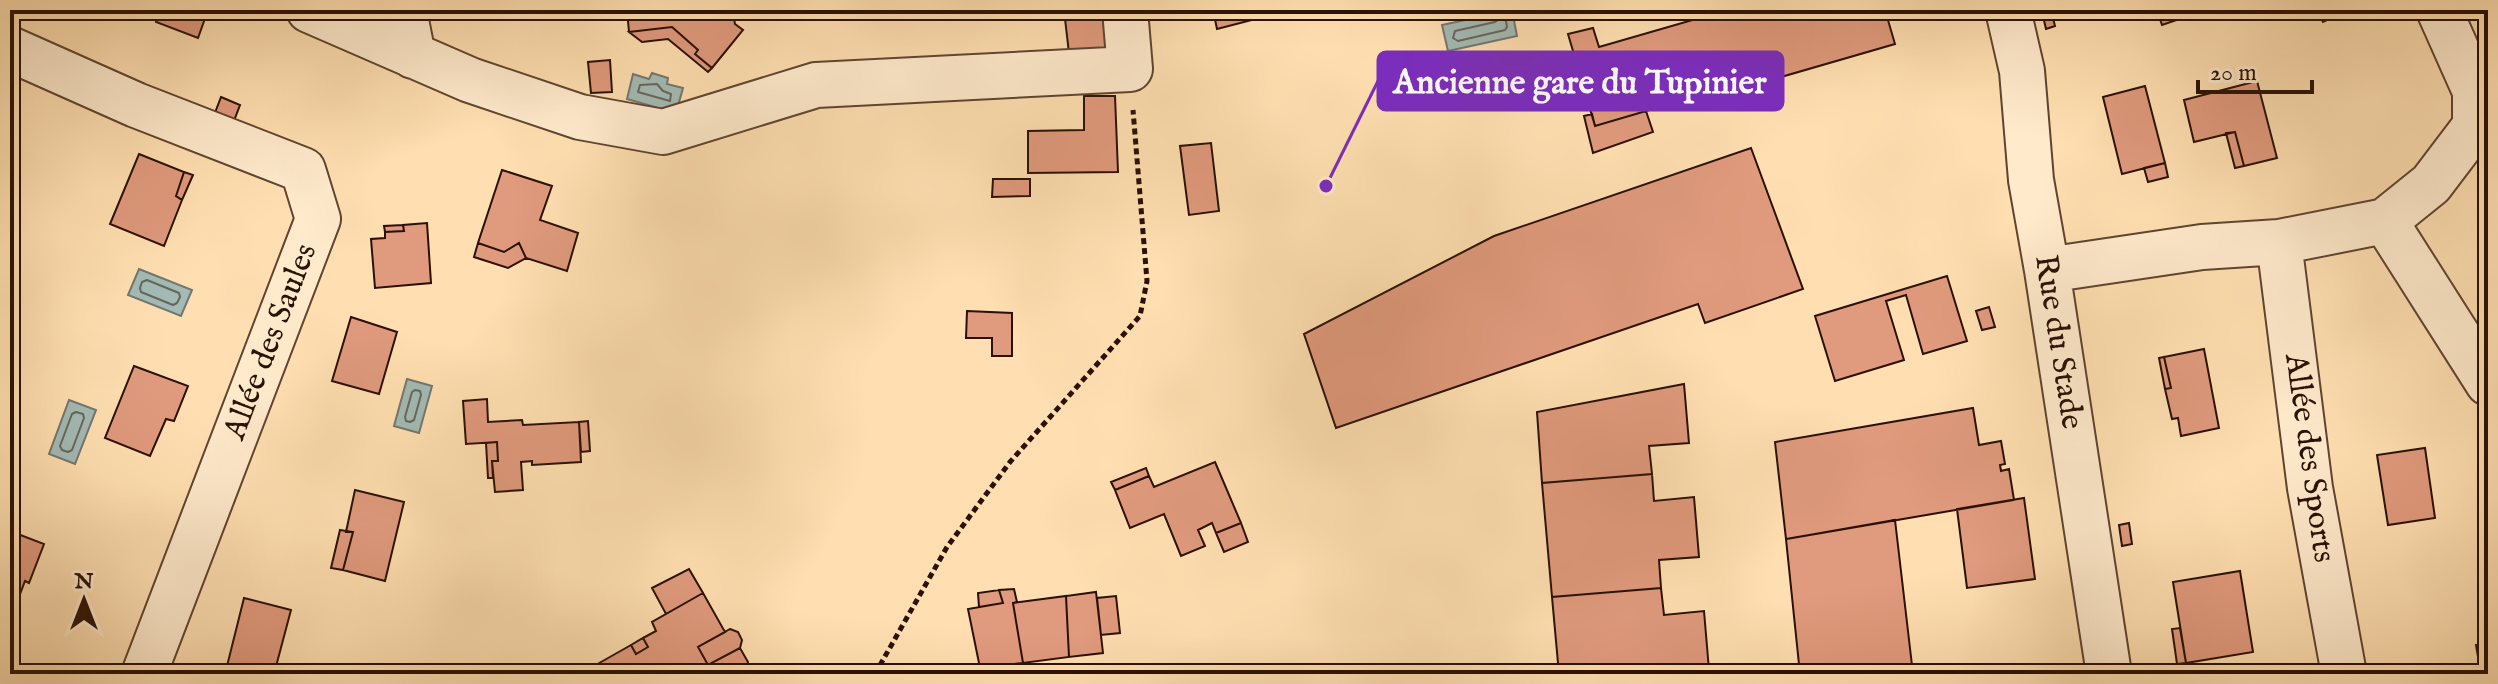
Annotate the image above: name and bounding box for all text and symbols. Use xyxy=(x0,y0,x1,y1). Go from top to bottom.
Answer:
scale bar xyxy=(2198,44,2312,94)
callout: Ancienne gare du Tupinier xyxy=(1378,52,1783,110)
text: 20 m xyxy=(2210,58,2257,89)
text: Ancienne gare du Tupinier xyxy=(1391,62,1767,105)
street label: Allée des Saules xyxy=(214,238,327,447)
street label: Rue du Stade xyxy=(2024,252,2092,432)
street label: Allée des Sports xyxy=(2274,350,2344,565)
north arrow xyxy=(44,560,124,640)
text: N xyxy=(73,568,94,596)

